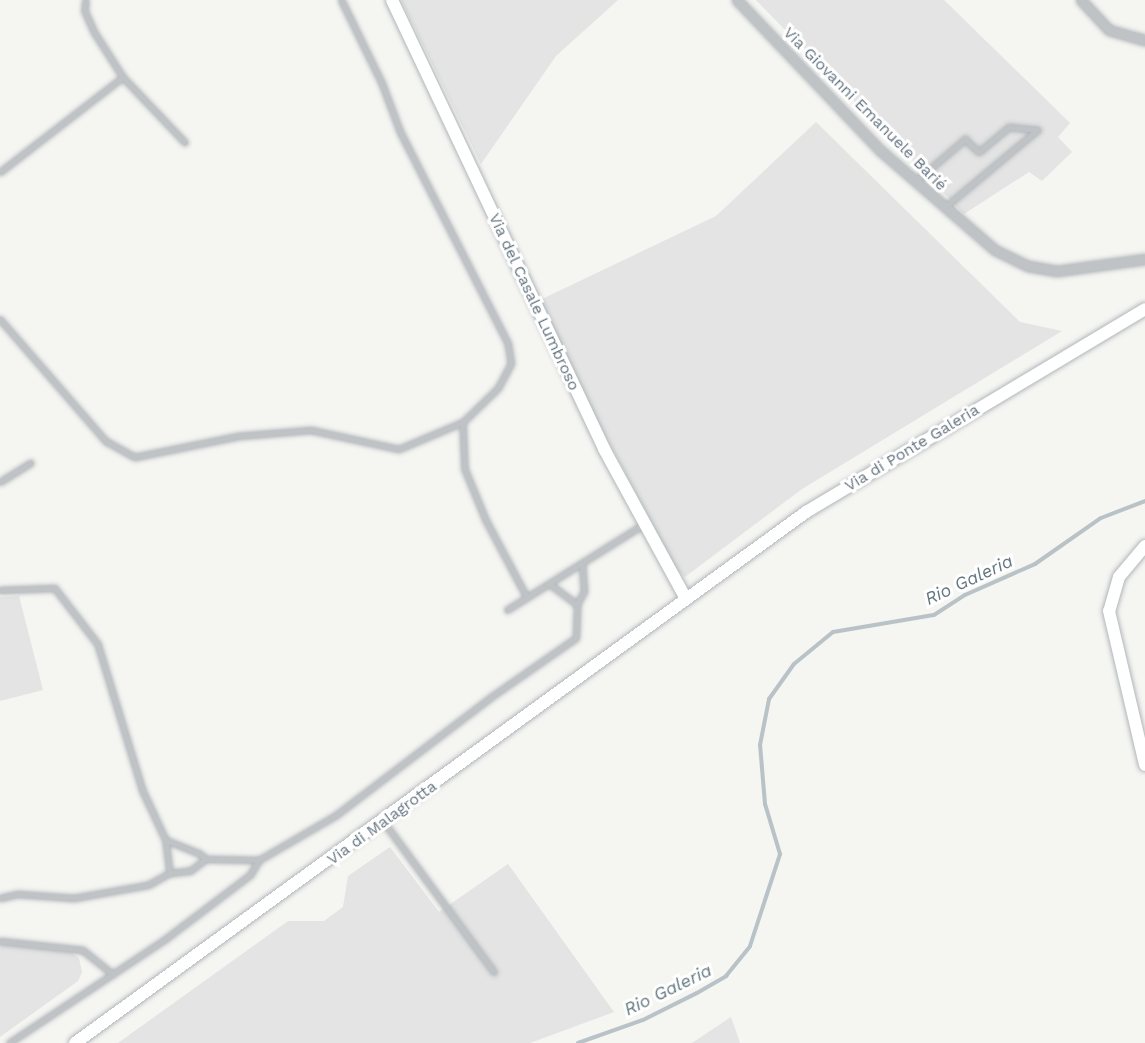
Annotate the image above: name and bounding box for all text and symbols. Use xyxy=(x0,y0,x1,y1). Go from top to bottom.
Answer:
street label: Via Giovanni Emanuele Barié xyxy=(779,23,951,195)
street label: Via del Casale Lumbroso xyxy=(484,210,584,394)
street label: Via di Ponte Galeria xyxy=(841,400,983,496)
water label: Rio Galeria xyxy=(921,550,1017,610)
street label: Via di Malagrotta xyxy=(323,777,441,869)
water label: Rio Galeria xyxy=(621,959,715,1021)

